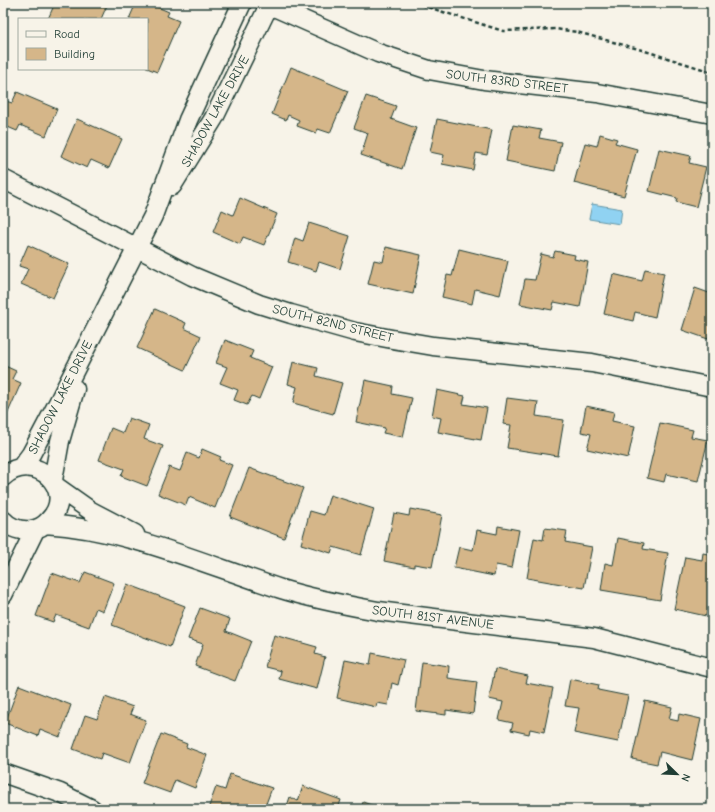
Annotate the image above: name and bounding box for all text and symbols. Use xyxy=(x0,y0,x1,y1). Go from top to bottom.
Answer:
legend xyxy=(18,18,148,70)
text: Road xyxy=(54,27,80,41)
text: Building xyxy=(54,47,95,61)
street label: SHADOW LAKE DRIVE xyxy=(178,52,252,169)
street label: SOUTH 83RD STREET xyxy=(445,66,569,96)
street label: SOUTH 82ND STREET xyxy=(271,301,395,345)
street label: SHADOW LAKE DRIVE xyxy=(25,338,95,456)
street label: SOUTH 81ST AVENUE xyxy=(371,602,495,632)
north arrow xyxy=(657,754,697,794)
text: N xyxy=(678,772,693,784)

